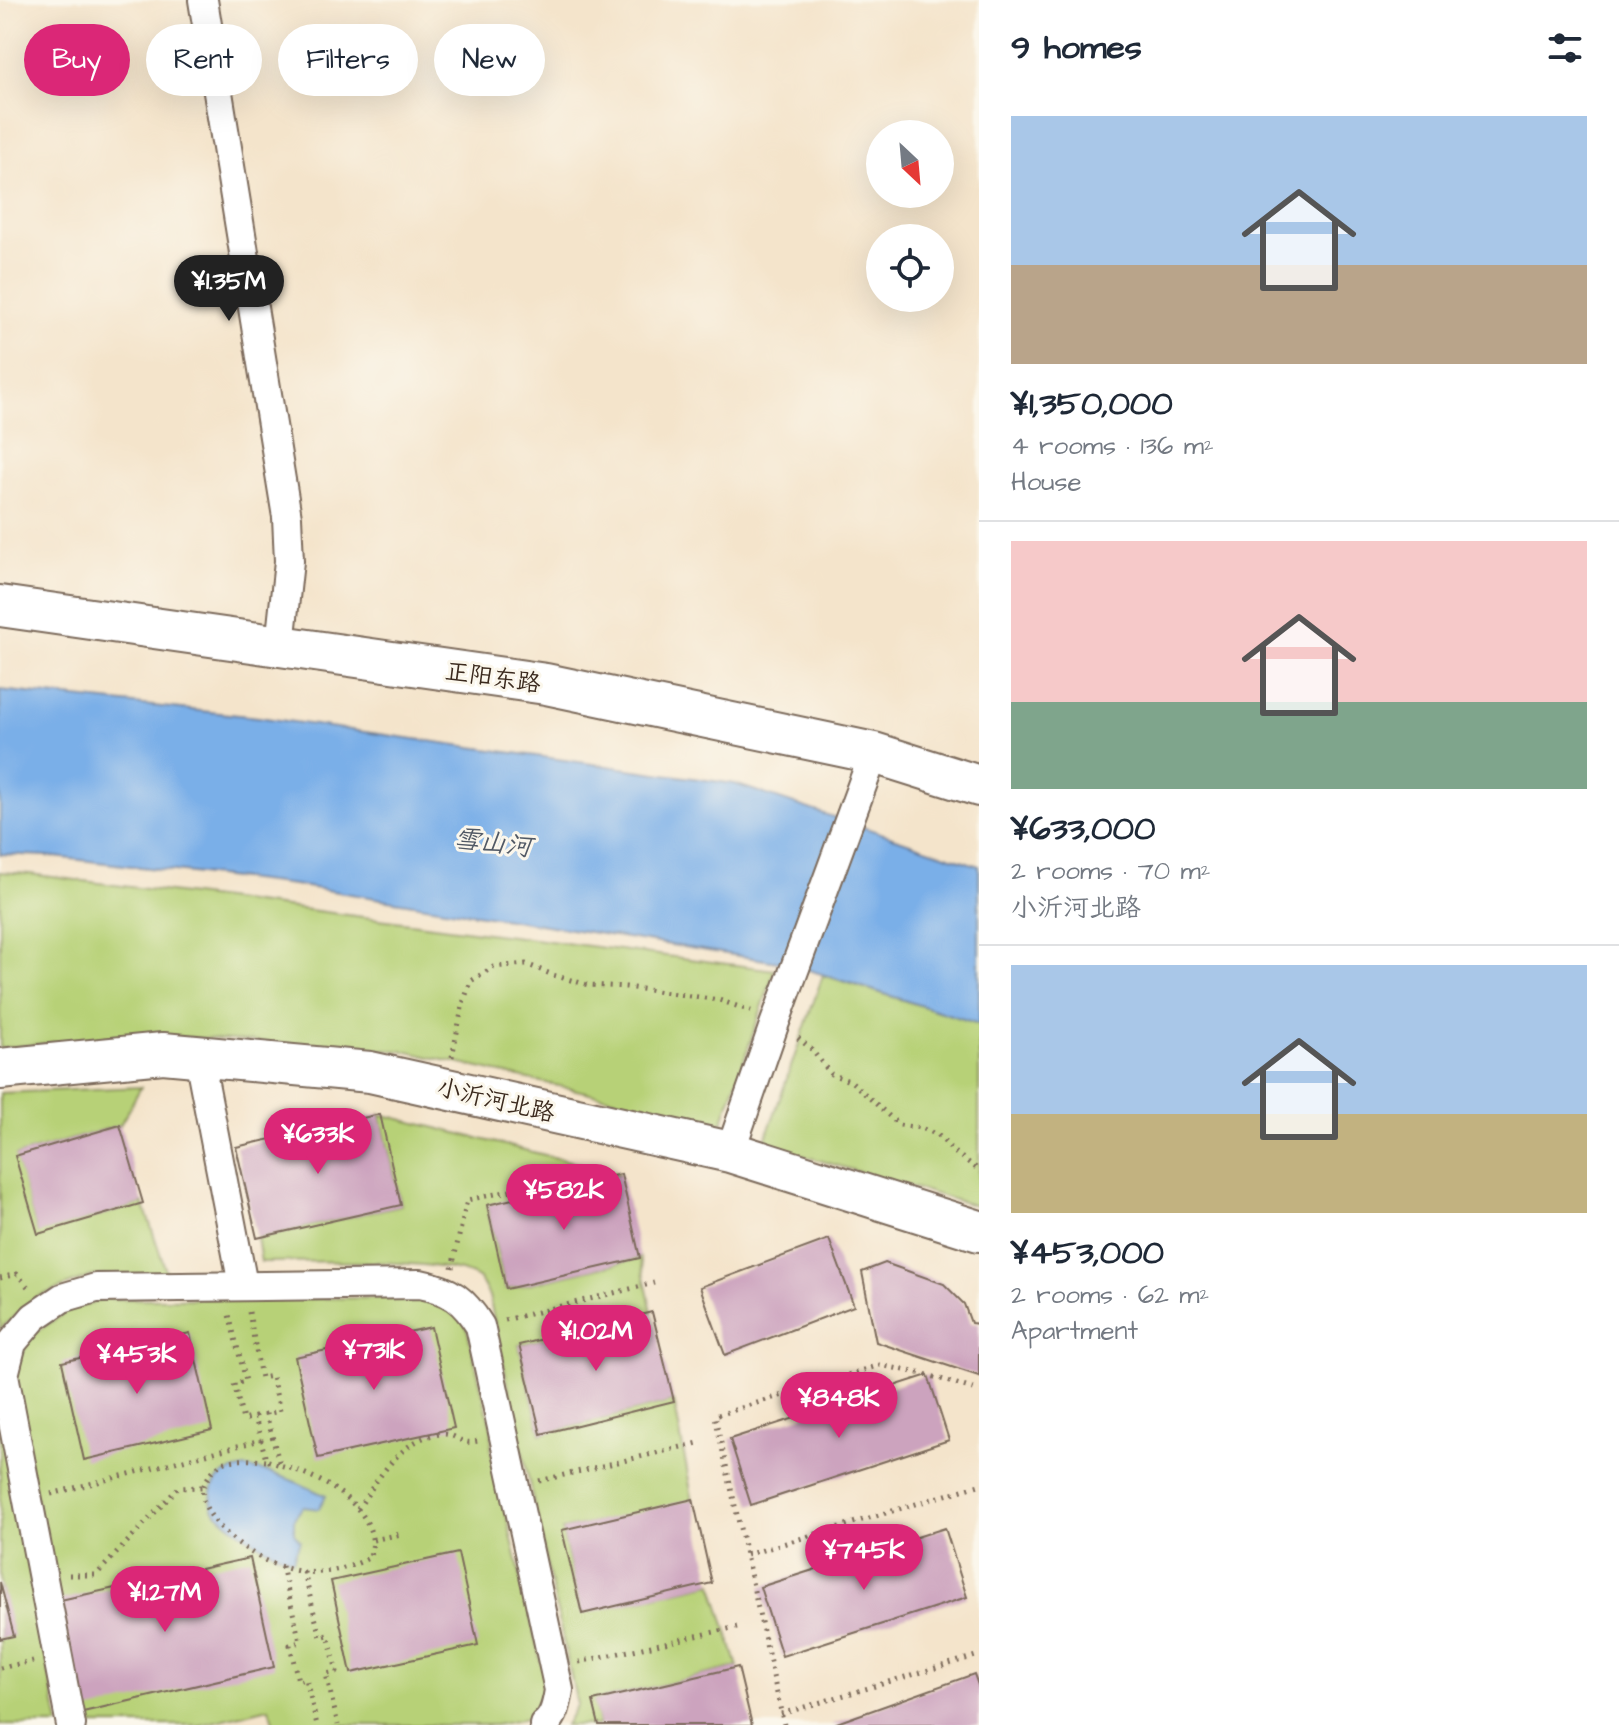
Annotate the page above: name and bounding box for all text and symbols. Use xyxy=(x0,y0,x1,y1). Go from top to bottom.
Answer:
chip: Buy xyxy=(24,24,130,96)
chip: Rent xyxy=(146,24,262,96)
chip: Filters xyxy=(278,24,418,96)
chip: New xyxy=(434,24,545,96)
text: 9 homes xyxy=(1011,24,1142,72)
icon: filters xyxy=(1543,26,1587,70)
north arrow xyxy=(866,120,954,208)
map controls xyxy=(866,120,954,312)
icon: home xyxy=(1227,168,1371,312)
button: locate xyxy=(866,224,954,312)
pin: ¥1.35M xyxy=(164,255,294,323)
text: ¥1.35M xyxy=(192,263,266,299)
text: ¥1,350,000 xyxy=(1011,380,1173,428)
text: 4 rooms · 136 m² xyxy=(1011,428,1214,464)
text: House xyxy=(1011,464,1082,500)
icon: home xyxy=(1227,593,1371,737)
street label: 正阳东路 xyxy=(443,654,543,702)
text: ¥633,000 xyxy=(1011,805,1155,853)
water label: 雪山河 xyxy=(452,820,538,866)
text: 2 rooms · 70 m² xyxy=(1011,853,1210,889)
text: 小沂河北路 xyxy=(1011,890,1141,926)
icon: home xyxy=(1227,1017,1371,1161)
street label: 小沂河北路 xyxy=(433,1071,558,1131)
pin: ¥633K xyxy=(262,1108,374,1176)
text: ¥633K xyxy=(282,1116,354,1152)
pin: ¥582K xyxy=(508,1164,620,1232)
text: ¥582K xyxy=(524,1172,604,1208)
text: ¥453,000 xyxy=(1011,1229,1164,1277)
text: 2 rooms · 62 m² xyxy=(1011,1277,1209,1313)
pin: ¥1.02M xyxy=(531,1305,661,1373)
text: ¥1.02M xyxy=(559,1313,633,1349)
text: Apartment xyxy=(1011,1313,1138,1349)
pin: ¥731K xyxy=(318,1324,430,1392)
pin: ¥453K xyxy=(81,1328,193,1396)
text: ¥731K xyxy=(343,1332,405,1368)
text: ¥453K xyxy=(98,1336,176,1372)
pin: ¥848K xyxy=(783,1372,895,1440)
text: ¥848K xyxy=(798,1380,880,1416)
pin: ¥745K xyxy=(808,1524,920,1592)
text: ¥745K xyxy=(823,1532,905,1568)
pin: ¥1.27M xyxy=(100,1566,230,1634)
text: ¥1.27M xyxy=(128,1574,202,1610)

